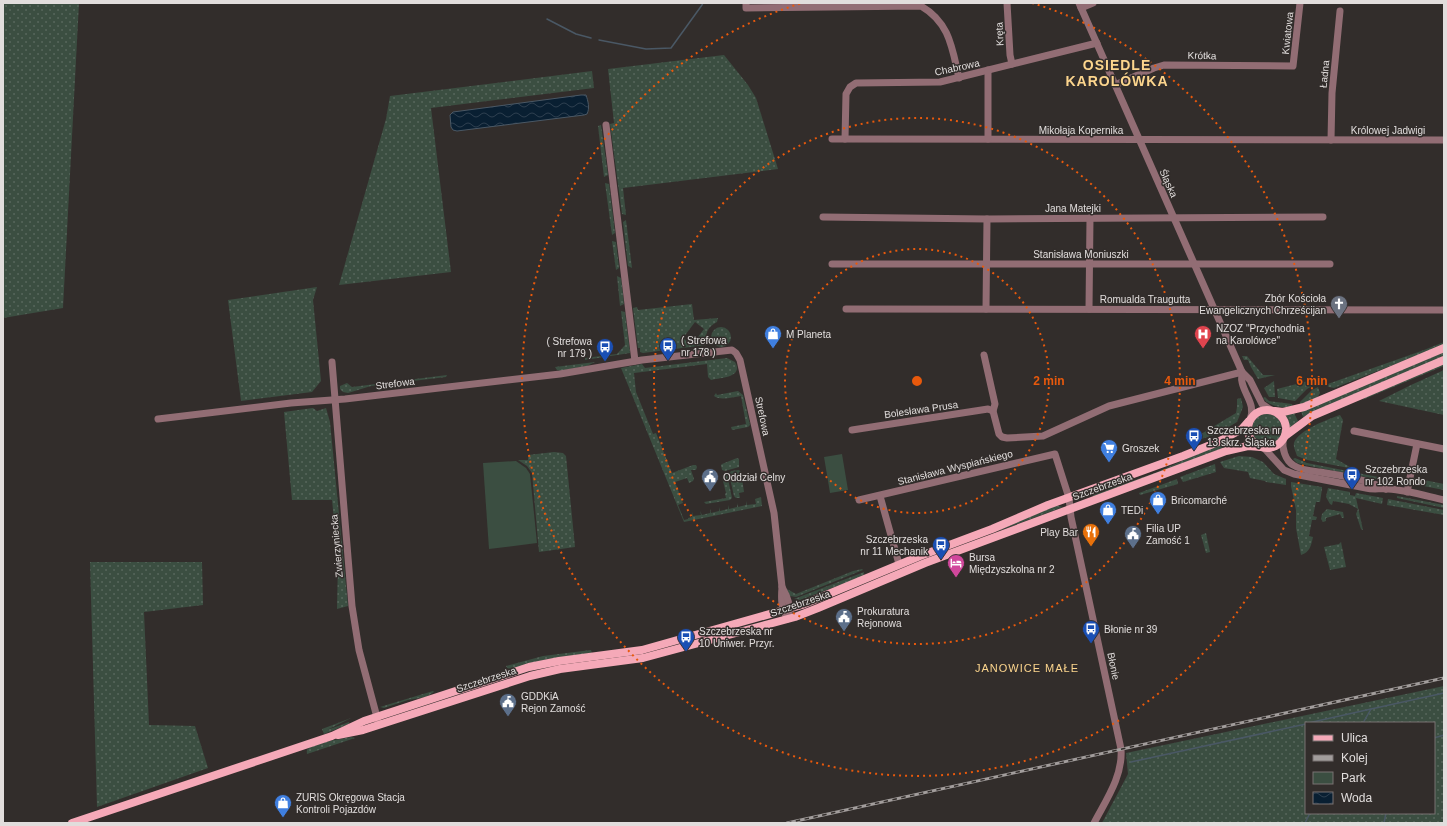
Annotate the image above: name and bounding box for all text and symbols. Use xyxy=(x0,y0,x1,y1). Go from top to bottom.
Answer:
street label: Kwiatowa xyxy=(1280,11,1295,55)
street label: Kręta xyxy=(993,21,1006,46)
street label: Krótka xyxy=(1187,50,1217,61)
street label: Chabrowa xyxy=(934,57,981,78)
district label: OSIEDLE KAROLÓWKA xyxy=(1065,57,1169,89)
street label: Ładna xyxy=(1318,59,1331,88)
street label: Mikołaja Kopernika xyxy=(1039,125,1124,136)
street label: Królowej Jadwigi xyxy=(1351,125,1425,136)
street label: Śląska xyxy=(1157,167,1181,200)
street label: Jana Matejki xyxy=(1045,203,1101,214)
street label: Stanisława Moniuszki xyxy=(1033,249,1129,260)
place label: Zbór Kościoła Ewangelicznych Chrześcijan xyxy=(1199,293,1326,316)
street label: Romualda Traugutta xyxy=(1100,294,1191,305)
church icon: Zbór Kościoła Ewangelicznych Chrześcijan xyxy=(1329,294,1349,319)
place label: NZOZ "Przychodnia na Karolówce" xyxy=(1216,323,1305,346)
shop icon: M Planeta xyxy=(763,324,783,349)
hospital icon: NZOZ "Przychodnia na Karolówce" xyxy=(1193,324,1213,349)
place label: M Planeta xyxy=(786,329,831,340)
place label: ( Strefowa nr 178 ) xyxy=(681,335,727,358)
place label: ( Strefowa nr 179 ) xyxy=(546,336,592,359)
bus stop icon: ( Strefowa nr 178 ) xyxy=(658,336,678,361)
bus stop icon: ( Strefowa nr 179 ) xyxy=(595,337,615,362)
centre of rings xyxy=(910,374,924,388)
text: 2 min xyxy=(1033,374,1065,388)
text: 4 min xyxy=(1164,374,1196,388)
text: 6 min xyxy=(1296,374,1328,388)
street label: Strefowa xyxy=(375,376,416,391)
street label: Strefowa xyxy=(753,396,772,437)
street label: Bolesława Prusa xyxy=(883,399,959,420)
place label: Szczebrzeska nr 13 skrz. Śląska xyxy=(1207,425,1282,448)
bus stop icon: Szczebrzeska nr 13 skrz. Śląska xyxy=(1184,426,1204,451)
supermarket icon: Groszek xyxy=(1099,438,1119,463)
place label: Groszek xyxy=(1122,443,1160,454)
street label: Stanisława Wyspiańskiego xyxy=(896,448,1014,487)
place label: Szczebrzeska nr 102 Rondo xyxy=(1365,464,1428,487)
bus stop icon: Szczebrzeska nr 102 Rondo xyxy=(1342,465,1362,490)
public building icon: Oddział Celny xyxy=(700,467,720,492)
street label: Szczebrzeska xyxy=(1071,471,1134,502)
place label: Oddział Celny xyxy=(723,472,785,483)
shop icon: Bricomarché xyxy=(1148,490,1168,515)
place label: Bricomarché xyxy=(1171,495,1228,506)
shop icon: TEDi xyxy=(1098,500,1118,525)
place label: TEDi xyxy=(1121,505,1143,516)
street label: Zwierzyniecka xyxy=(328,513,345,578)
restaurant icon: Play Bar xyxy=(1081,522,1101,547)
place label: Filia UP Zamość 1 xyxy=(1146,523,1190,546)
public building icon: Filia UP Zamość 1 xyxy=(1123,524,1143,549)
place label: Play Bar xyxy=(1040,527,1079,538)
place label: Szczebrzeska nr 11 Mechanik xyxy=(860,534,929,557)
bus stop icon: Szczebrzeska nr 11 Mechanik xyxy=(931,535,951,560)
place label: Bursa Międzyszkolna nr 2 xyxy=(969,552,1055,575)
hotel icon: Bursa Międzyszkolna nr 2 xyxy=(946,553,966,578)
street label: Szczebrzeska xyxy=(769,588,832,619)
place label: Prokuratura Rejonowa xyxy=(857,606,910,629)
public building icon: Prokuratura Rejonowa xyxy=(834,607,854,632)
bus stop icon: Błonie nr 39 xyxy=(1081,619,1101,644)
place label: Błonie nr 39 xyxy=(1104,624,1158,635)
place label: Szczebrzeska nr 10 Uniwer. Przyr. xyxy=(699,626,775,649)
bus stop icon: Szczebrzeska nr 10 Uniwer. Przyr. xyxy=(676,627,696,652)
street label: Błonie xyxy=(1105,651,1122,681)
district label: JANOWICE MAŁE xyxy=(975,662,1079,674)
street label: Szczebrzeska xyxy=(455,664,518,694)
place label: GDDKiA Rejon Zamość xyxy=(521,691,585,714)
public building icon: GDDKiA Rejon Zamość xyxy=(498,692,518,717)
legend xyxy=(1305,722,1435,814)
text: Ulica xyxy=(1341,731,1368,745)
text: Kolej xyxy=(1341,751,1368,765)
text: Park xyxy=(1341,771,1367,785)
text: Woda xyxy=(1341,791,1372,805)
place label: ZURIS Okręgowa Stacja Kontroli Pojazdów xyxy=(296,792,405,815)
shop icon: ZURIS Okręgowa Stacja Kontroli Pojazdów xyxy=(273,793,293,818)

